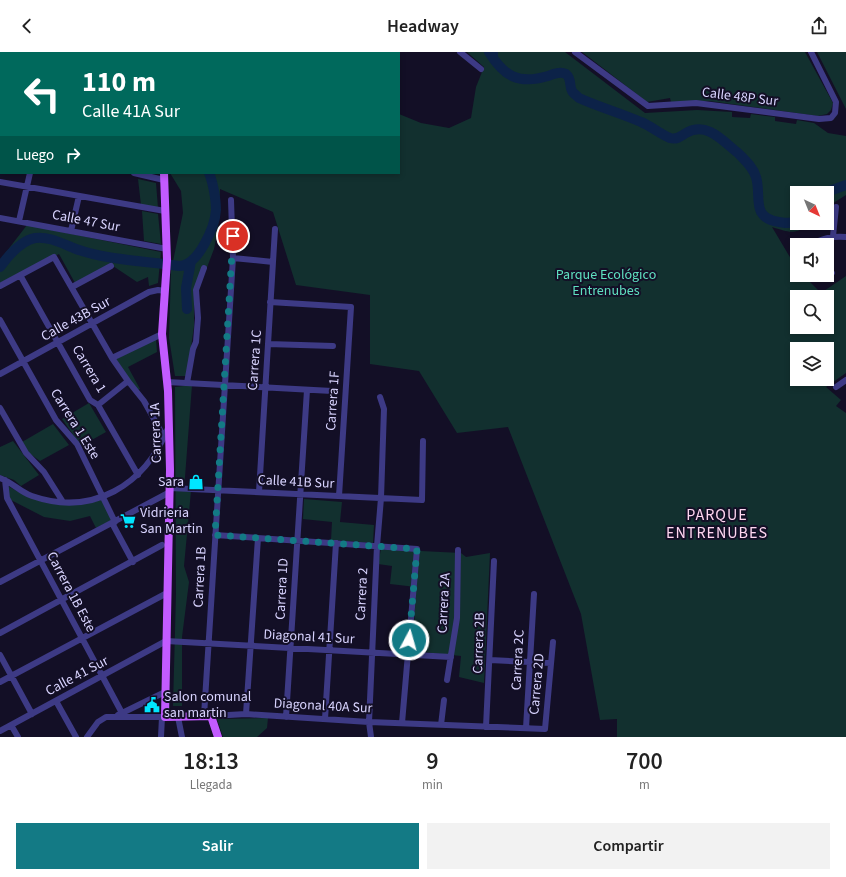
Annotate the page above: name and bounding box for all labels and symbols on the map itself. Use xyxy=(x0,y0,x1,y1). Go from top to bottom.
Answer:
street label: Calle 48P Sur xyxy=(701,82,779,112)
north arrow xyxy=(790,186,834,230)
street label: Calle 47 Sur xyxy=(50,205,122,237)
pin xyxy=(216,219,250,253)
park label: Parque Ecológico Entrenubes xyxy=(556,265,656,301)
street label: Calle 43B Sur xyxy=(38,292,115,346)
street label: Carrera 1C xyxy=(243,329,267,391)
street label: Carrera 1 xyxy=(67,341,111,397)
street label: Carrera 1F xyxy=(321,370,345,432)
street label: Carrera 1 Este xyxy=(45,385,105,463)
street label: Carrera 1A xyxy=(145,402,167,464)
street label: Calle 41B Sur xyxy=(257,470,335,494)
place label: Sara xyxy=(158,472,184,492)
shop icon: Sara xyxy=(187,473,205,491)
place label: Vidrieria San Martin xyxy=(140,503,203,539)
district label: PARQUE ENTRENUBES xyxy=(666,504,768,544)
supermarket icon: Vidrieria San Martin xyxy=(119,512,137,530)
street label: Carrera 1B xyxy=(188,546,212,608)
street label: Carrera 1B Este xyxy=(41,548,101,636)
street label: Carrera 1D xyxy=(270,558,294,620)
street label: Carrera 2 xyxy=(351,567,373,621)
street label: Carrera 2A xyxy=(432,572,456,634)
street label: Carrera 2B xyxy=(468,612,490,674)
position arrow xyxy=(388,619,430,661)
street label: Diagonal 41 Sur xyxy=(263,625,355,649)
street label: Carrera 2C xyxy=(506,629,530,691)
street label: Calle 41 Sur xyxy=(42,651,112,701)
street label: Carrera 2D xyxy=(524,652,550,716)
place label: Salon comunal san martin xyxy=(164,687,252,723)
street label: Diagonal 40A Sur xyxy=(273,693,373,719)
public building icon: Salon comunal san martin xyxy=(143,696,161,714)

